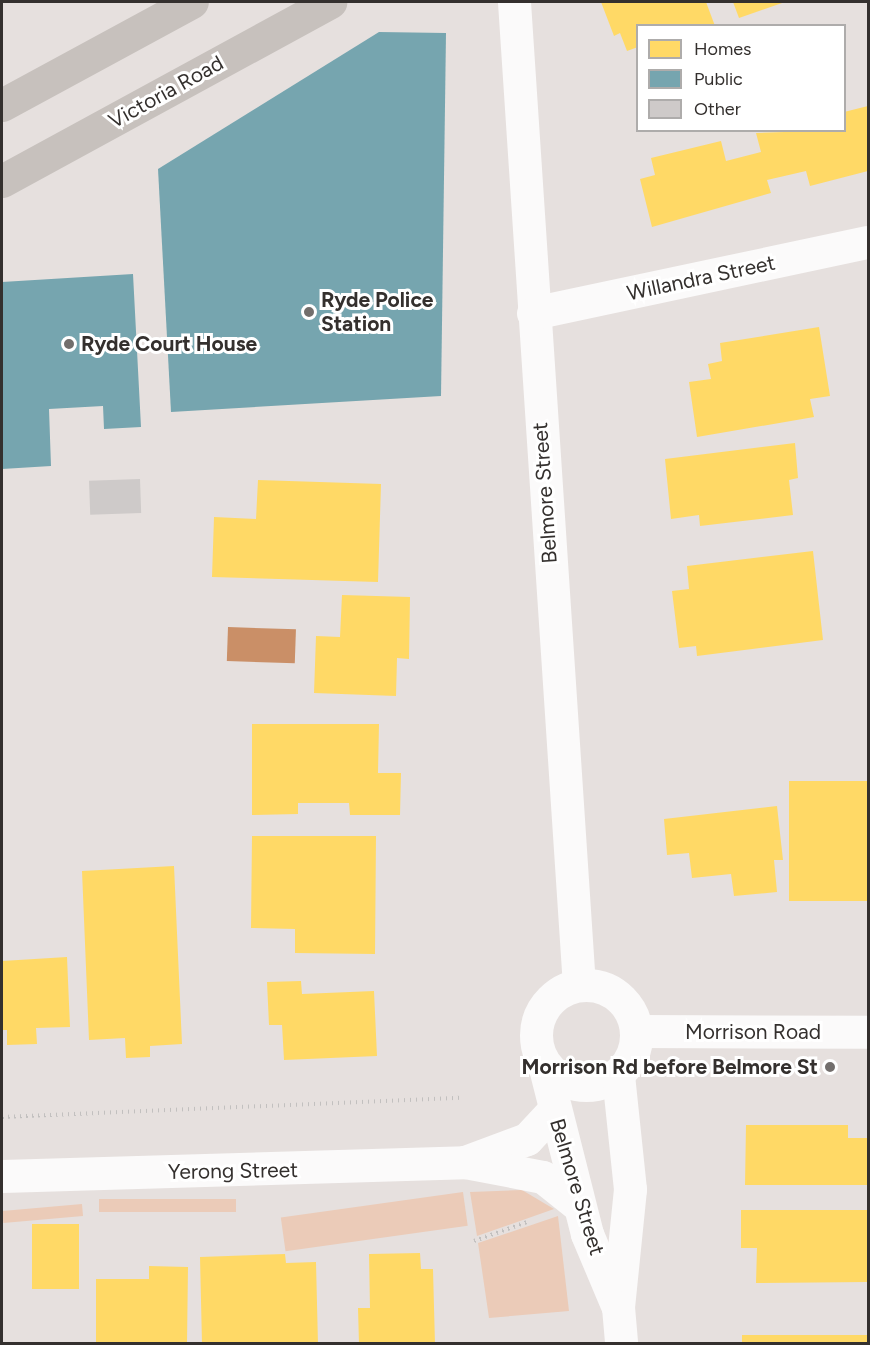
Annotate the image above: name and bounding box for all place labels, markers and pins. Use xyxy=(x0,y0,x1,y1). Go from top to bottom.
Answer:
place label: Ryde Police Station xyxy=(321,287,433,337)
marker: Ryde Police Station xyxy=(302,305,316,319)
place label: Ryde Court House xyxy=(81,331,257,357)
marker: Ryde Court House xyxy=(62,337,76,351)
place label: Morrison Rd before Belmore St xyxy=(522,1054,818,1080)
marker: Morrison Rd before Belmore St xyxy=(823,1060,837,1074)

